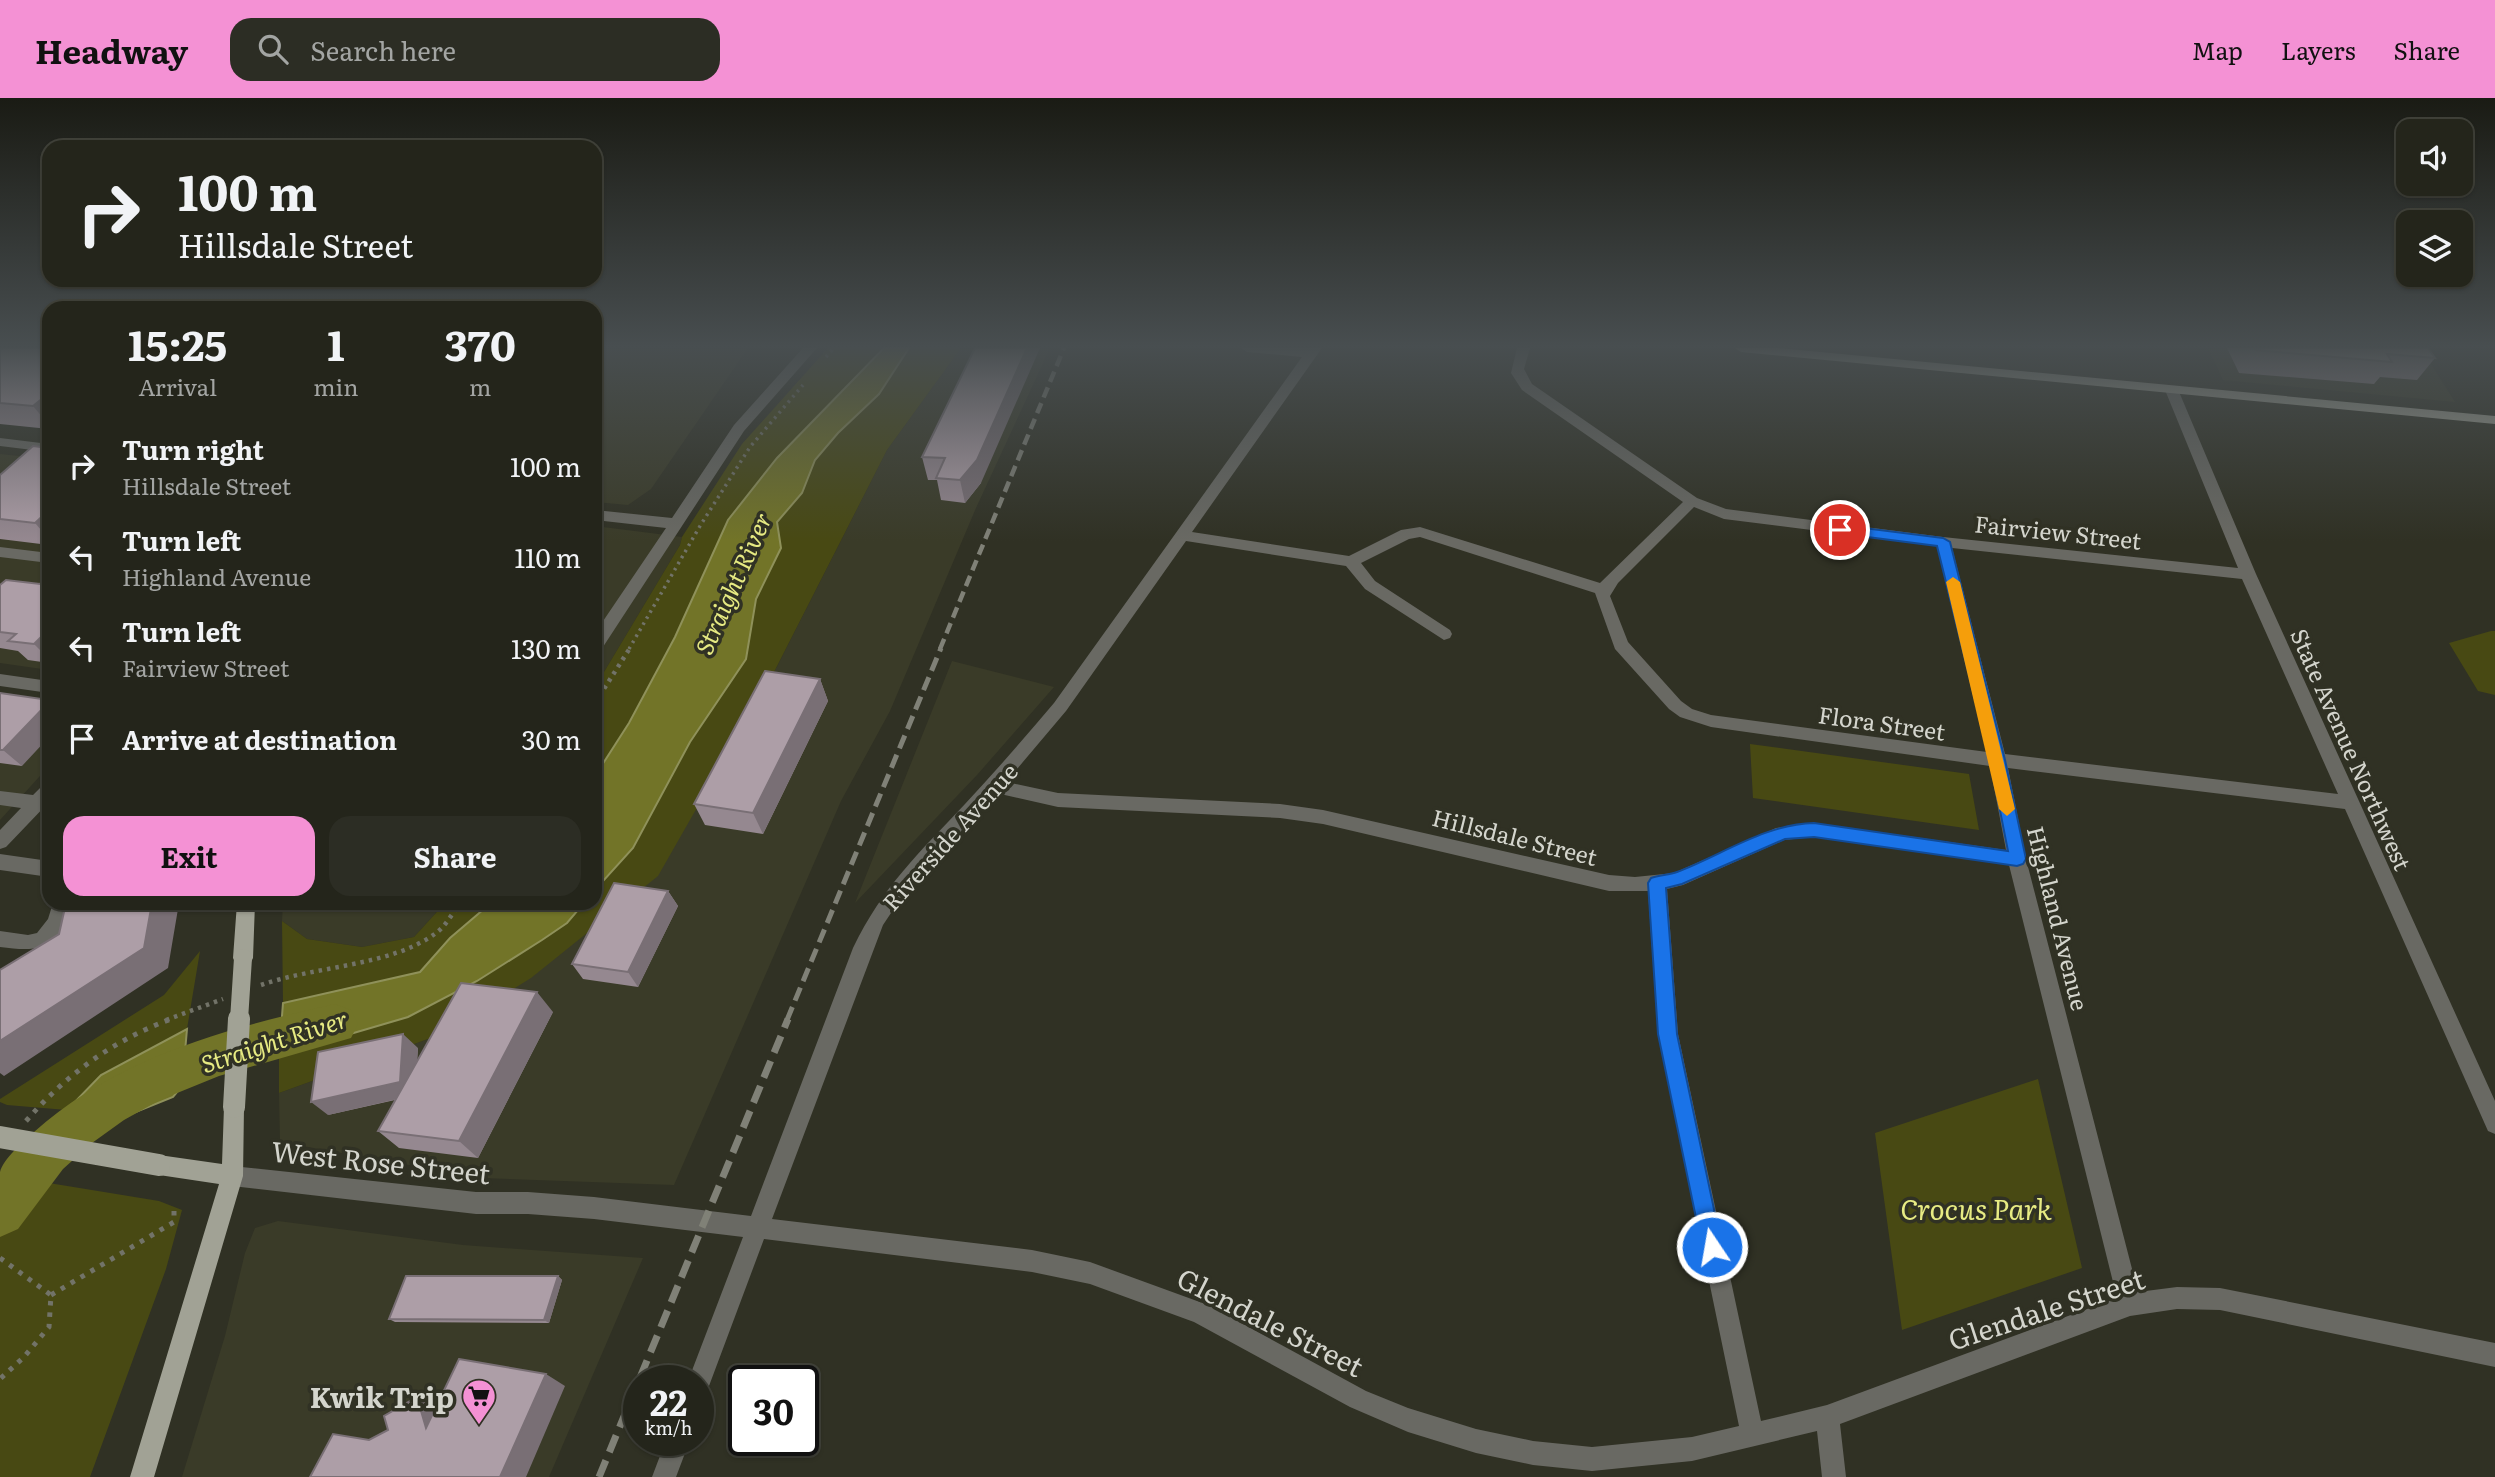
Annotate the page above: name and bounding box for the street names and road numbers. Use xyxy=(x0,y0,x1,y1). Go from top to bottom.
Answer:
street label: Fairview Street xyxy=(1973,505,2144,557)
street label: State Avenue Northwest xyxy=(2283,623,2421,876)
street label: Flora Street xyxy=(1816,696,1948,748)
street label: Riverside Avenue xyxy=(873,755,1025,917)
street label: Hillsdale Street xyxy=(1429,799,1602,873)
street label: Highland Avenue xyxy=(2020,822,2098,1014)
street label: West Rose Street xyxy=(270,1129,493,1193)
street label: Glendale Street xyxy=(1170,1256,1372,1386)
street label: Glendale Street xyxy=(1942,1256,2150,1360)

